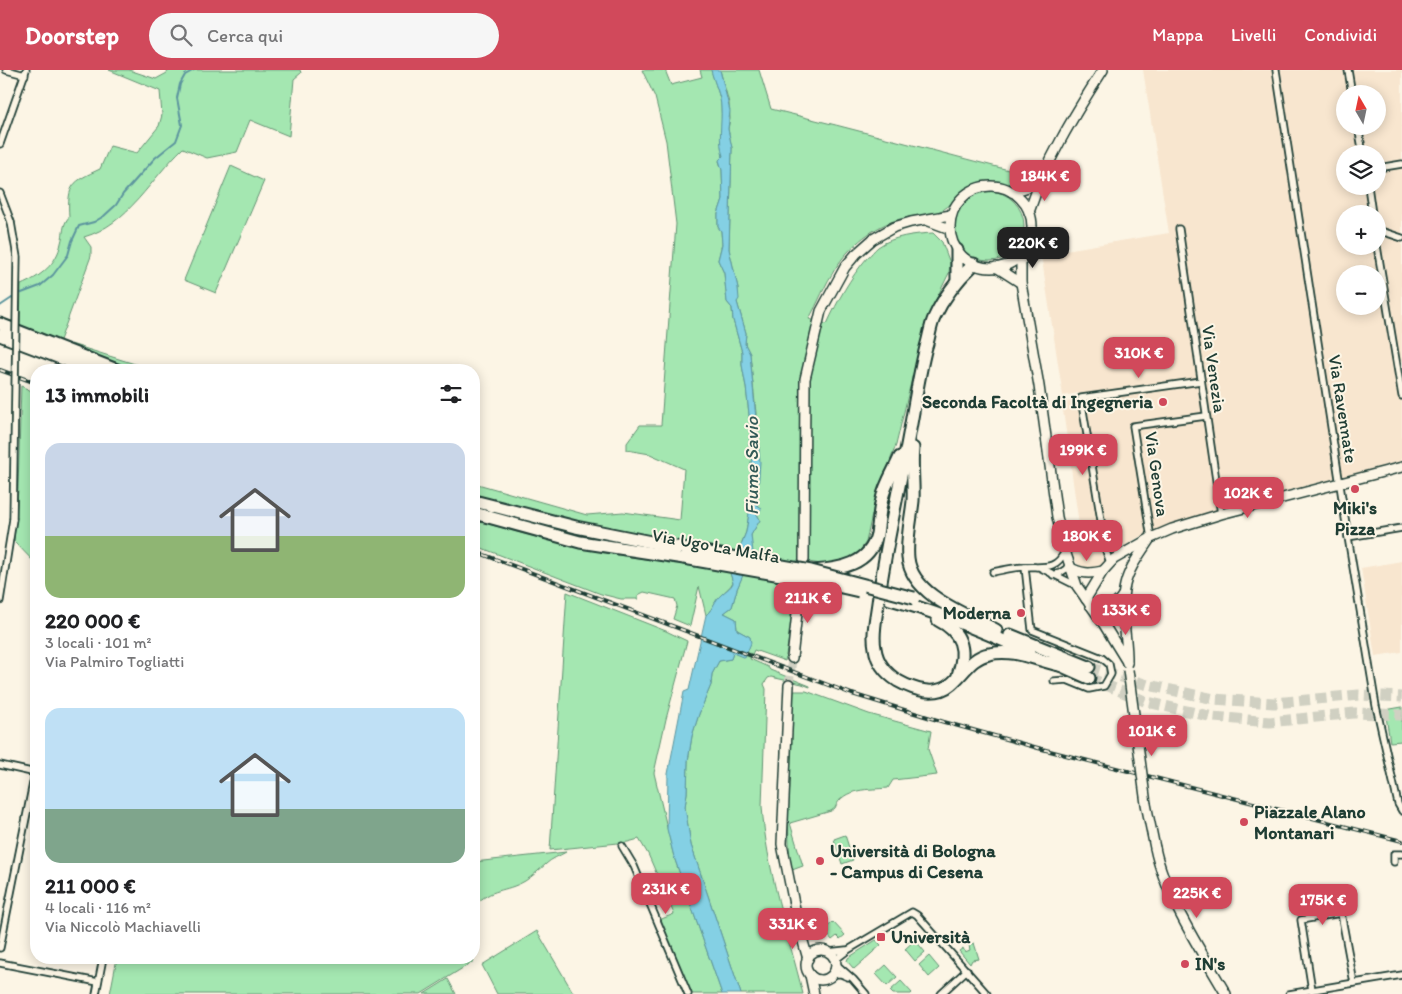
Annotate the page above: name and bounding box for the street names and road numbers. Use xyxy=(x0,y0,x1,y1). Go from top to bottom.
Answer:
street label: Via Venezia xyxy=(1197,324,1231,415)
street label: Via Ravennate xyxy=(1324,353,1362,465)
street label: Via Genova xyxy=(1140,430,1174,518)
street label: Via Ugo La Malfa xyxy=(650,524,782,568)

